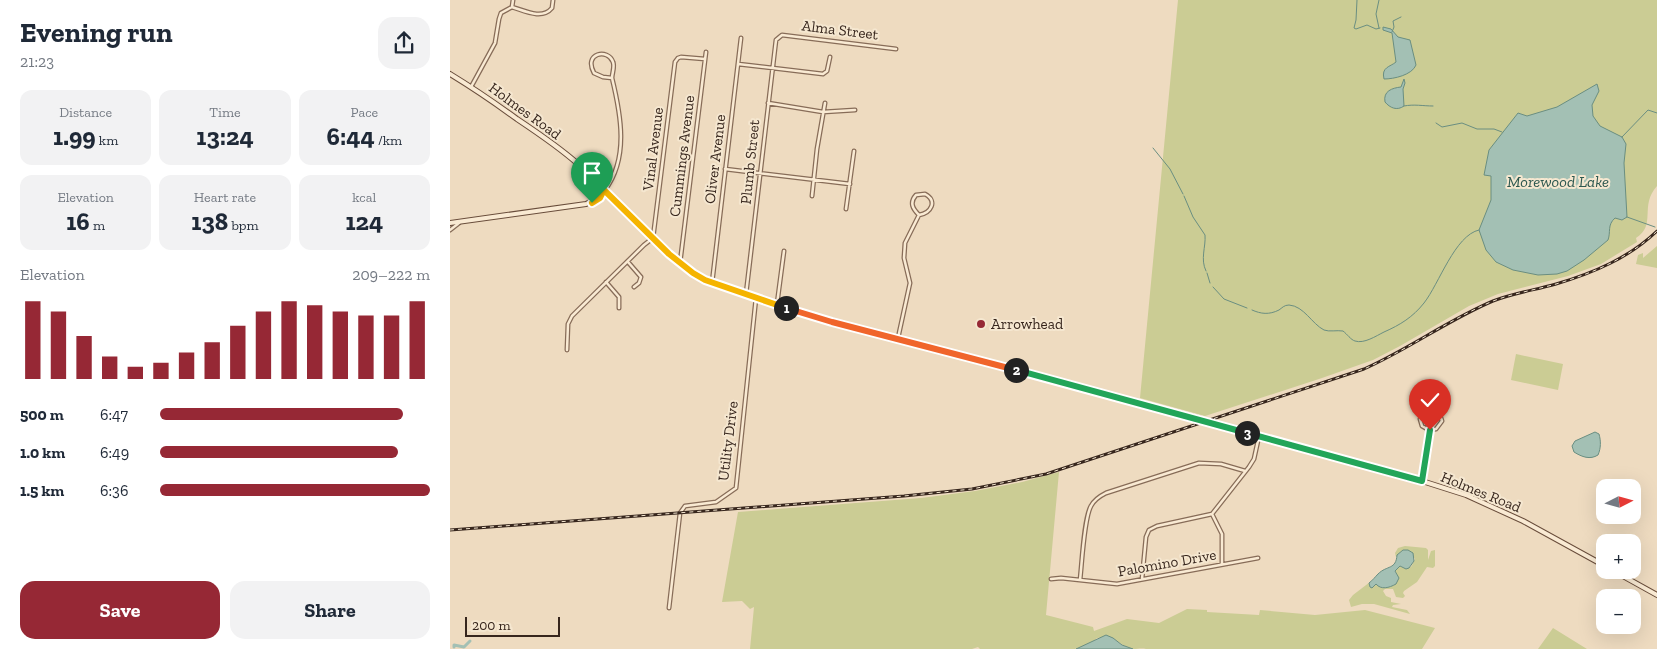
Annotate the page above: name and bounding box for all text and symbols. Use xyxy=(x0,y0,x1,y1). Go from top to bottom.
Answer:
text: Evening run xyxy=(20,16,173,49)
street label: Alma Street xyxy=(801,16,880,44)
button: share xyxy=(378,17,430,69)
text: 21:23 xyxy=(20,52,54,71)
street label: Holmes Road xyxy=(485,79,565,144)
street label: Cummings Avenue xyxy=(666,94,698,218)
text: Distance xyxy=(59,104,112,121)
text: Time xyxy=(209,104,241,121)
text: Pace xyxy=(350,104,378,121)
street label: Vinal Avenue xyxy=(639,106,667,193)
street label: Oliver Avenue xyxy=(701,113,729,205)
street label: Plumb Street xyxy=(737,118,763,205)
text: 1.99 xyxy=(53,121,96,151)
text: 13:24 xyxy=(196,121,254,151)
text: 6:44 xyxy=(327,121,375,151)
text: km xyxy=(96,132,118,149)
text: /km xyxy=(375,132,402,149)
pin xyxy=(571,152,613,203)
icon: arrive xyxy=(578,159,606,187)
water label: Morewood Lake xyxy=(1507,172,1609,191)
text: Elevation xyxy=(57,189,114,206)
text: Heart rate xyxy=(194,189,256,206)
text: kcal xyxy=(352,189,376,206)
text: 16 xyxy=(66,206,90,236)
text: 138 xyxy=(191,206,228,236)
text: 124 xyxy=(345,206,383,236)
text: m xyxy=(90,217,105,234)
text: bpm xyxy=(228,217,259,234)
text: Elevation xyxy=(20,265,85,284)
text: 209–222 m xyxy=(352,265,430,284)
pin: 1 xyxy=(774,296,798,320)
text: 1 xyxy=(784,300,789,317)
place label: Arrowhead xyxy=(991,315,1064,333)
marker: Arrowhead xyxy=(975,318,987,330)
pin: 2 xyxy=(1004,358,1028,382)
text: 2 xyxy=(1013,362,1020,379)
pin xyxy=(1409,379,1451,430)
icon: check xyxy=(1416,386,1444,414)
street label: Utility Drive xyxy=(714,400,742,482)
text: 500 m xyxy=(20,405,64,424)
text: 6:47 xyxy=(100,405,128,424)
pin: 3 xyxy=(1234,420,1260,446)
text: 3 xyxy=(1244,425,1251,442)
text: 1.0 km xyxy=(20,443,65,462)
text: 6:49 xyxy=(100,443,129,462)
street label: Holmes Road xyxy=(1438,468,1524,517)
north arrow xyxy=(1596,479,1641,524)
map controls xyxy=(1596,479,1641,634)
text: 1.5 km xyxy=(20,481,64,500)
text: 6:36 xyxy=(100,481,128,500)
button: + xyxy=(1596,534,1641,579)
street label: Palomino Drive xyxy=(1116,545,1218,581)
button: Save xyxy=(20,581,220,639)
button: Share xyxy=(230,581,430,639)
button: − xyxy=(1596,589,1641,634)
scale bar xyxy=(465,614,560,637)
text: 200 m xyxy=(472,617,511,634)

